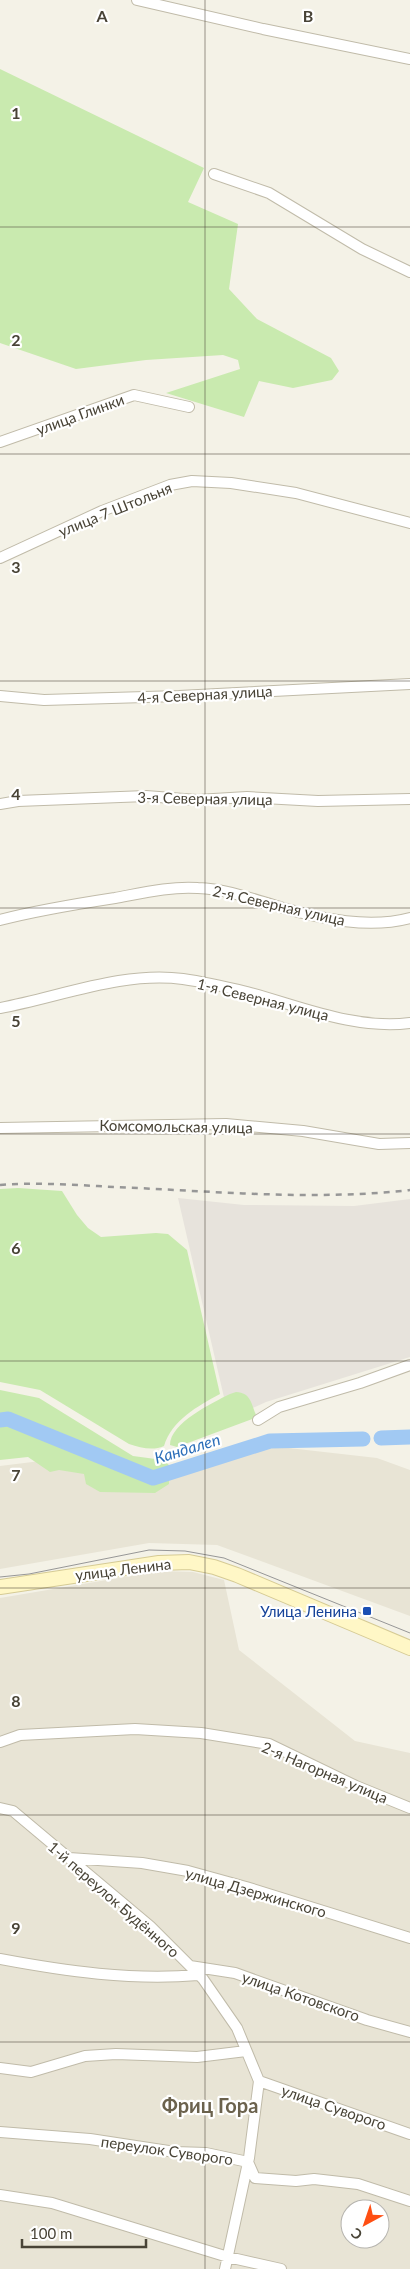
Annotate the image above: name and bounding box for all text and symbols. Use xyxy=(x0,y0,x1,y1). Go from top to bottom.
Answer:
text: A xyxy=(95,6,108,25)
text: B xyxy=(303,6,313,25)
text: 1 xyxy=(11,103,21,122)
text: 2 xyxy=(11,330,21,349)
street label: улица Глинки xyxy=(34,390,126,438)
street label: улица 7 Штольня xyxy=(56,478,174,540)
text: 3 xyxy=(11,557,21,576)
street label: 4-я Северная улица xyxy=(137,681,273,707)
text: 4 xyxy=(11,784,21,803)
street label: 3-я Северная улица xyxy=(137,788,273,808)
street label: 2-я Северная улица xyxy=(211,881,347,929)
street label: 1-я Северная улица xyxy=(195,974,331,1024)
text: 5 xyxy=(11,1011,21,1030)
street label: Комсомольская улица xyxy=(99,1116,253,1136)
text: 6 xyxy=(11,1238,21,1257)
water label: Кандалеп xyxy=(152,1429,222,1467)
text: 7 xyxy=(11,1465,21,1484)
street label: улица Ленина xyxy=(74,1554,172,1584)
place label: Улица Ленина xyxy=(260,1602,357,1620)
marker: Улица Ленина xyxy=(361,1605,373,1617)
text: 8 xyxy=(11,1691,21,1710)
street label: 2-я Нагорная улица xyxy=(259,1737,391,1807)
street label: 1-й переулок Будённого xyxy=(45,1837,183,1961)
street label: улица Дзержинского xyxy=(183,1863,329,1921)
text: 9 xyxy=(11,1918,21,1937)
street label: улица Котовского xyxy=(240,1967,362,2025)
street label: улица Суворого xyxy=(279,2081,389,2133)
district label: Фриц Гора xyxy=(162,2093,258,2117)
street label: переулок Суворого xyxy=(100,2132,234,2168)
north arrow xyxy=(340,2199,390,2249)
scale bar xyxy=(22,2216,146,2248)
text: 100 m xyxy=(30,2224,72,2242)
text: С xyxy=(347,2224,365,2244)

